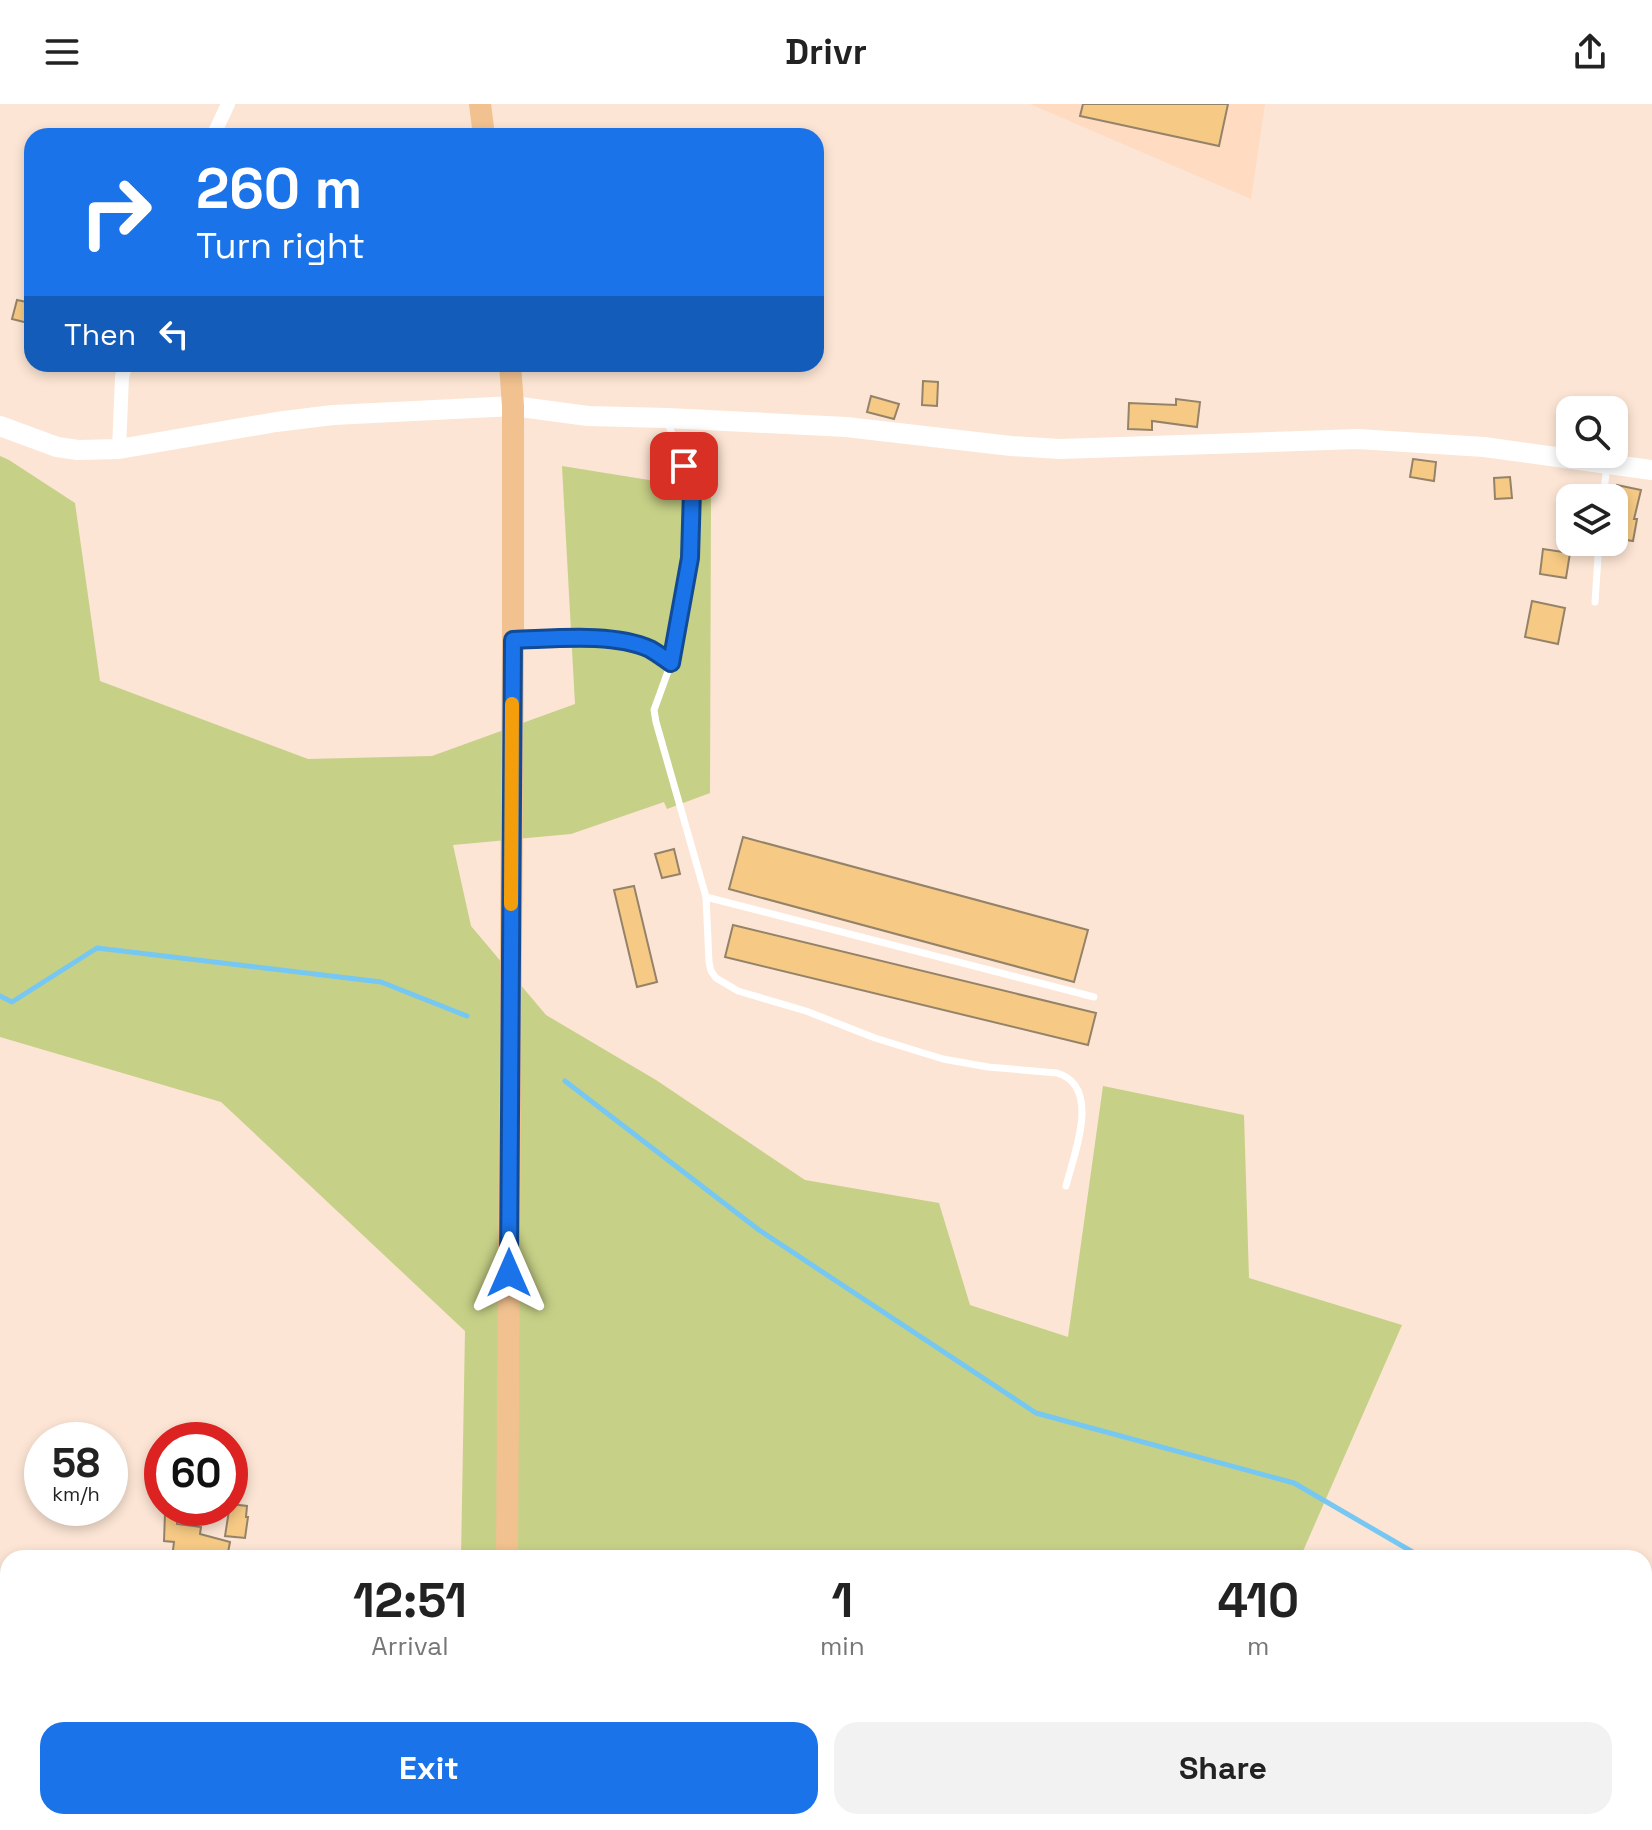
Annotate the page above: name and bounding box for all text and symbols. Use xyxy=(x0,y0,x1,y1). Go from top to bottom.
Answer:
text: Drivr xyxy=(785,29,867,75)
icon: menu xyxy=(40,30,84,74)
icon: share xyxy=(1568,30,1612,74)
text: 260 m xyxy=(196,153,362,224)
icon: right xyxy=(64,160,168,264)
text: Turn right xyxy=(196,223,365,269)
icon: left xyxy=(152,312,196,356)
text: Then xyxy=(64,315,136,354)
map controls xyxy=(1556,396,1628,556)
button: search xyxy=(1556,396,1628,468)
pin xyxy=(650,432,718,500)
icon: arrive xyxy=(662,444,706,488)
button: layers xyxy=(1556,484,1628,556)
position arrow xyxy=(467,1231,551,1315)
speed limit sign: 60 xyxy=(144,1422,248,1526)
text: 58 xyxy=(52,1438,100,1489)
text: km/h xyxy=(52,1481,100,1507)
text: 12:51 xyxy=(353,1570,467,1631)
text: 1 xyxy=(831,1570,853,1631)
text: 410 xyxy=(1218,1570,1299,1631)
text: Arrival xyxy=(371,1629,449,1663)
text: min xyxy=(820,1629,865,1663)
text: m xyxy=(1247,1629,1269,1663)
button: Exit xyxy=(40,1722,818,1814)
button: Share xyxy=(834,1722,1612,1814)

